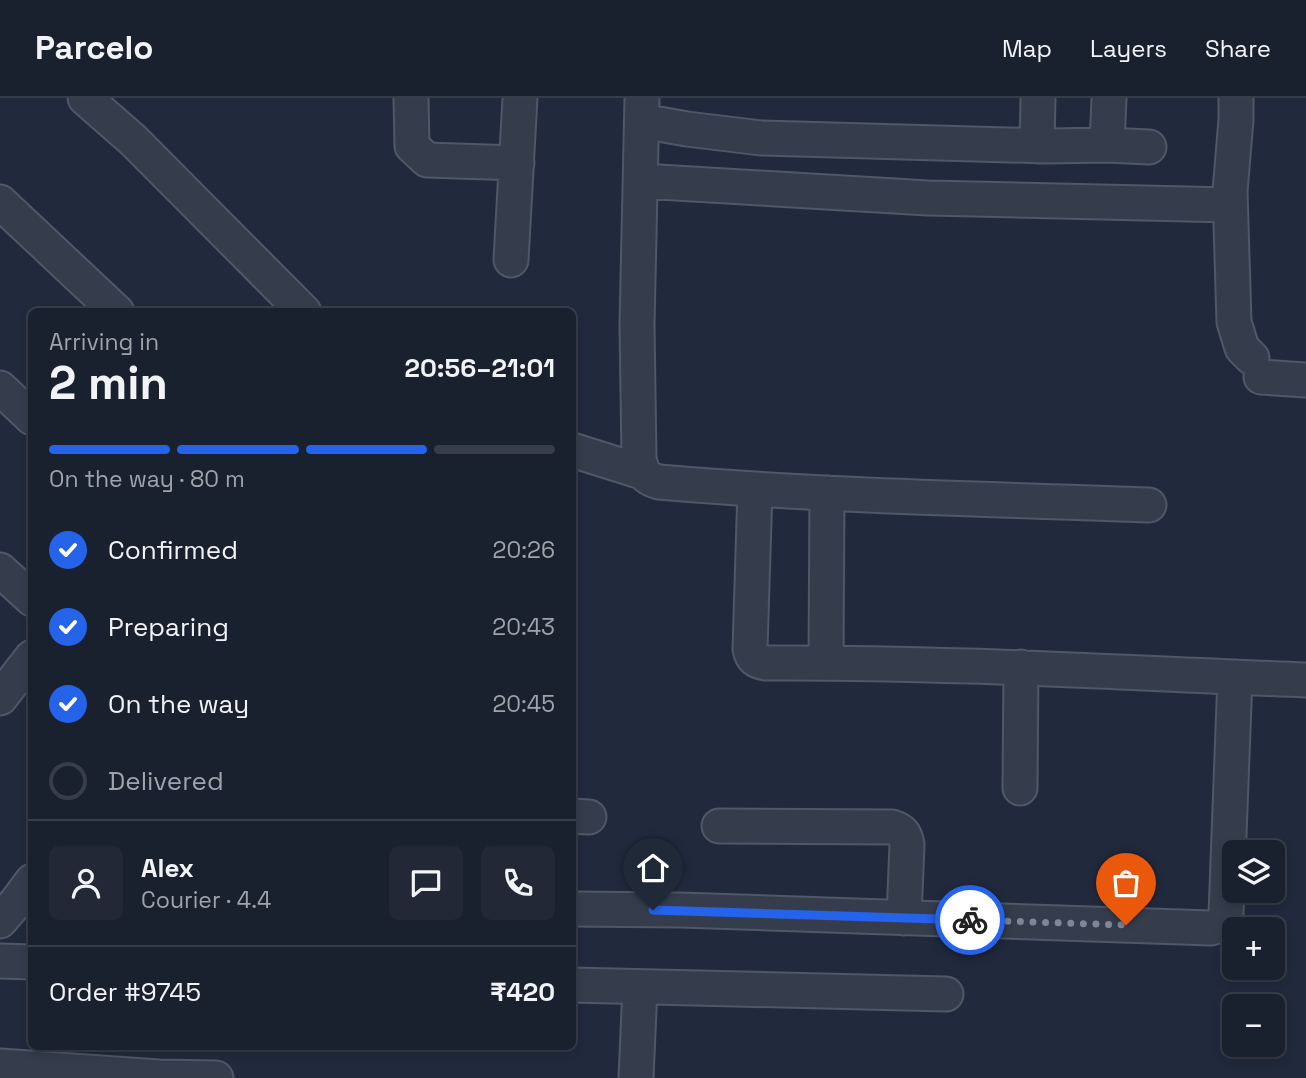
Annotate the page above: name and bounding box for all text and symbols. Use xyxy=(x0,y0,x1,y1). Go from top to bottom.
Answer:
text: Parcelo xyxy=(35,27,154,69)
text: Map xyxy=(1002,33,1052,64)
text: Layers xyxy=(1090,33,1167,64)
text: Share xyxy=(1205,33,1271,64)
text: Arriving in xyxy=(49,327,159,357)
text: 20:56–21:01 xyxy=(405,351,555,385)
text: 2 min xyxy=(49,354,168,412)
text: On the way · 80 m xyxy=(49,464,245,494)
icon: check xyxy=(49,531,87,569)
text: Confirmed xyxy=(108,533,238,567)
text: 20:26 xyxy=(493,535,555,565)
icon: check xyxy=(49,608,87,646)
text: Preparing xyxy=(108,610,229,644)
text: 20:43 xyxy=(492,612,555,642)
icon: check xyxy=(49,685,87,723)
text: On the way xyxy=(108,687,249,721)
text: 20:45 xyxy=(492,689,555,719)
text: Delivered xyxy=(108,764,224,798)
pin xyxy=(623,838,683,910)
map controls xyxy=(1222,840,1285,1057)
button: layers xyxy=(1222,840,1285,903)
button: person xyxy=(49,846,123,920)
button: chat xyxy=(389,846,463,920)
button: phone xyxy=(481,846,555,920)
icon: home xyxy=(634,849,672,887)
text: Alex xyxy=(141,851,194,885)
pin xyxy=(1096,853,1156,925)
icon: bag xyxy=(1107,864,1145,902)
text: Courier · 4.4 xyxy=(141,885,271,915)
courier xyxy=(935,885,1005,955)
icon: bike xyxy=(951,901,989,939)
button: + xyxy=(1222,917,1285,980)
text: Order #9745 xyxy=(49,975,201,1009)
text: ₹420 xyxy=(490,975,555,1009)
button: − xyxy=(1222,994,1285,1057)

